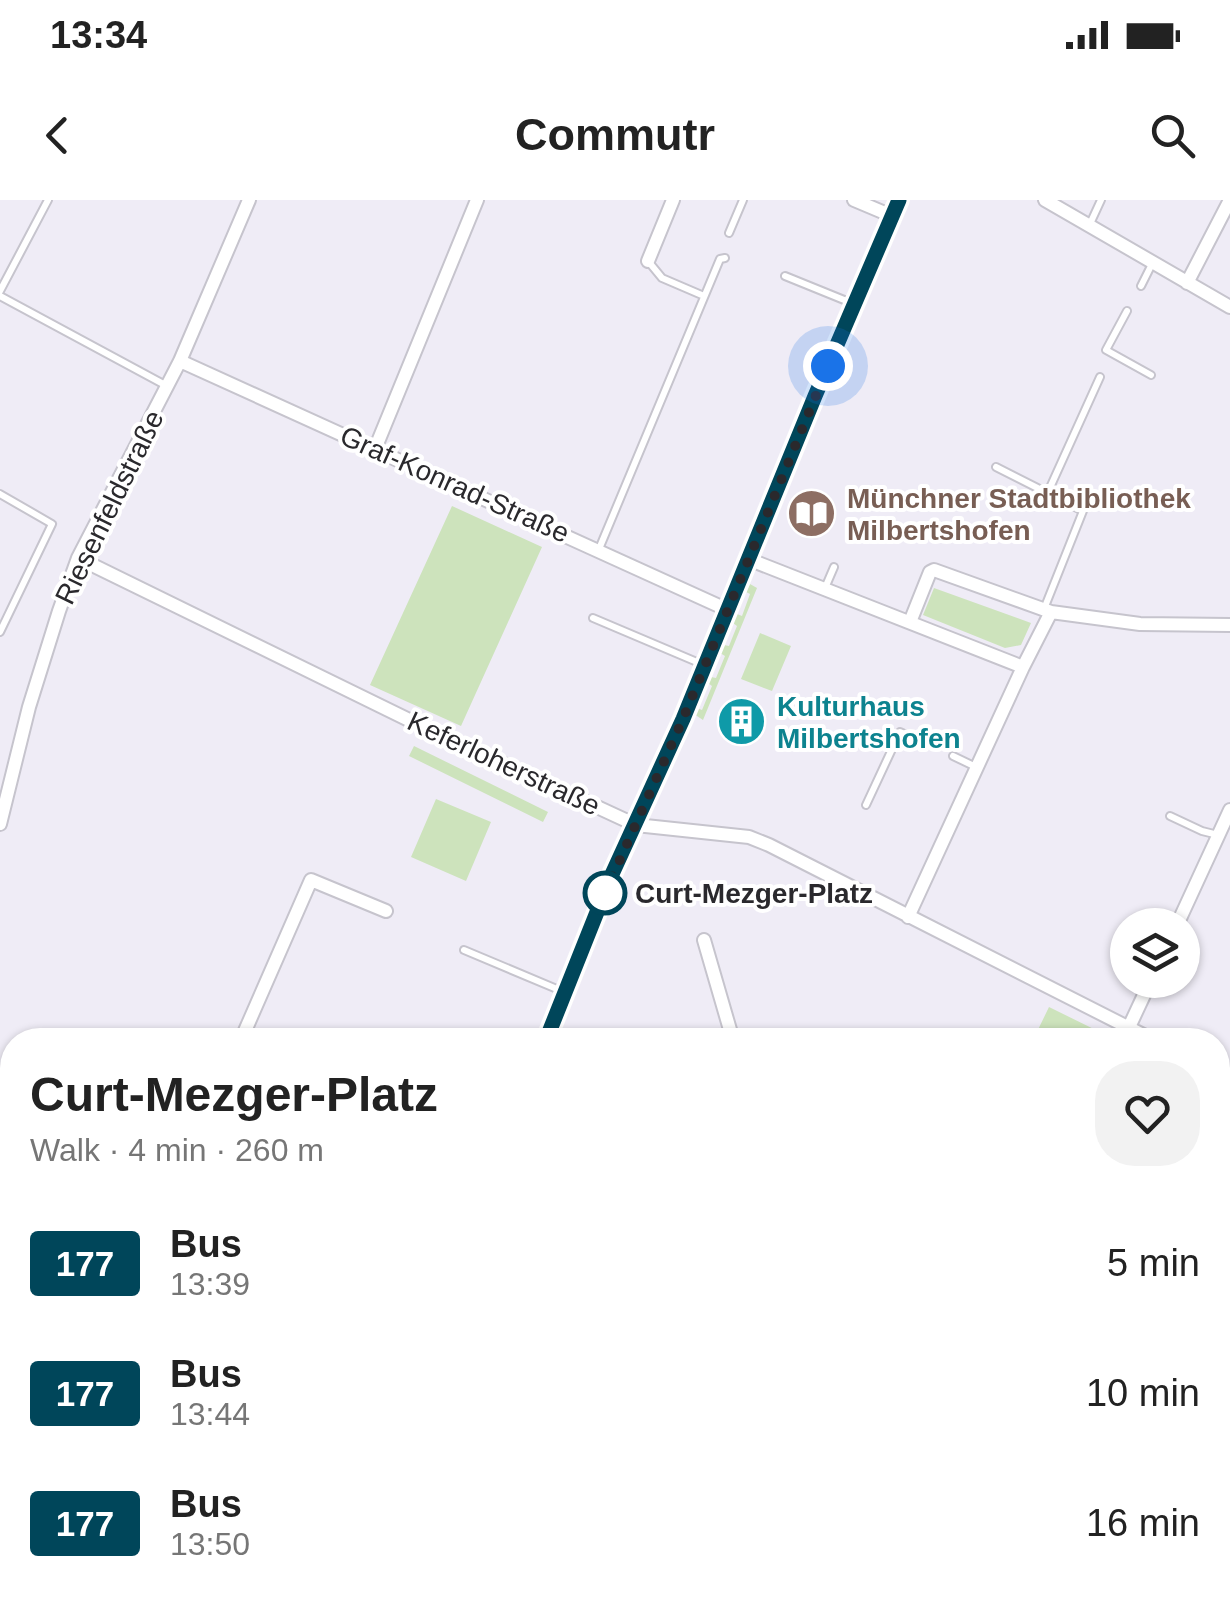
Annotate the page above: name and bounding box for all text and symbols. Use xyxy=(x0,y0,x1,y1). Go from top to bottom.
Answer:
text: 13:34 xyxy=(50,14,147,56)
icon: back xyxy=(30,108,85,163)
icon: search xyxy=(1145,108,1200,163)
text: Commutr xyxy=(515,109,715,160)
your location xyxy=(803,341,853,391)
street label: Riesenfeldstraße xyxy=(49,405,170,609)
street label: Graf-Konrad-Straße xyxy=(335,420,574,549)
place label: Münchner Stadtbibliothek Milbertshofen xyxy=(847,483,1191,546)
library icon: Münchner Stadtbibliothek Milbertshofen xyxy=(786,488,838,540)
place label: Kulturhaus Milbertshofen xyxy=(777,691,961,754)
building icon: Kulturhaus Milbertshofen xyxy=(716,696,768,748)
street label: Keferloherstraße xyxy=(403,705,605,822)
marker: Curt-Mezger-Platz xyxy=(584,872,626,914)
place label: Curt-Mezger-Platz xyxy=(635,878,873,909)
map controls xyxy=(1110,908,1200,998)
button: layers xyxy=(1110,908,1200,998)
button: heart xyxy=(1095,1061,1200,1166)
text: Curt-Mezger-Platz xyxy=(30,1068,438,1121)
text: Walk · 4 min · 260 m xyxy=(30,1132,324,1168)
text: Bus xyxy=(170,1223,242,1265)
text: 5 min xyxy=(1107,1242,1200,1284)
text: 177 xyxy=(56,1244,114,1283)
text: 13:39 xyxy=(170,1266,250,1302)
text: Bus xyxy=(170,1353,242,1395)
text: 10 min xyxy=(1086,1372,1200,1414)
text: 177 xyxy=(56,1374,114,1413)
text: 13:44 xyxy=(170,1396,250,1432)
text: Bus xyxy=(170,1483,242,1525)
text: 16 min xyxy=(1086,1502,1200,1544)
text: 177 xyxy=(56,1504,114,1543)
text: 13:50 xyxy=(170,1526,250,1562)

